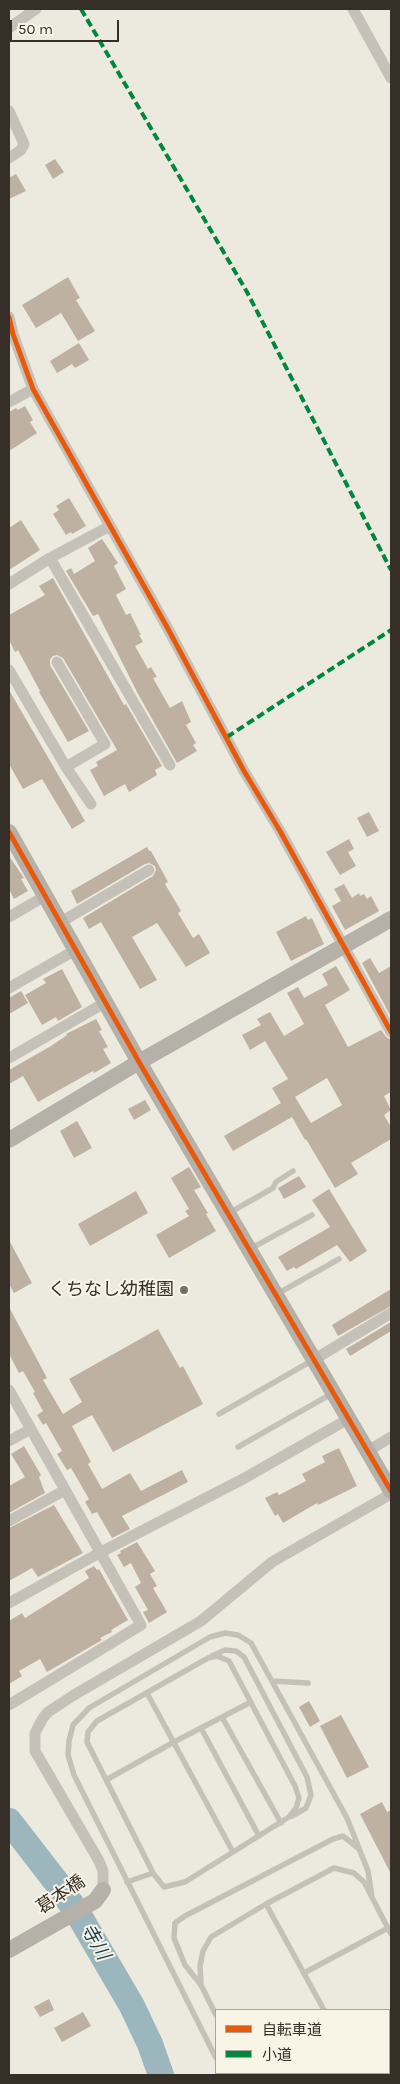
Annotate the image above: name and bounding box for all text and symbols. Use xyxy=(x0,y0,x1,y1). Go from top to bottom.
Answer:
scale bar xyxy=(12,10,121,42)
text: 50 m xyxy=(18,20,53,38)
place label: くちなし幼稚園 xyxy=(48,1279,174,1301)
marker: くちなし幼稚園 xyxy=(178,1284,190,1296)
street label: 葛本橋 xyxy=(33,1871,89,1919)
water label: 寺川 xyxy=(76,1920,114,1964)
legend xyxy=(215,2009,390,2074)
text: 自転車道 xyxy=(262,2021,322,2039)
text: 小道 xyxy=(262,2046,292,2064)

